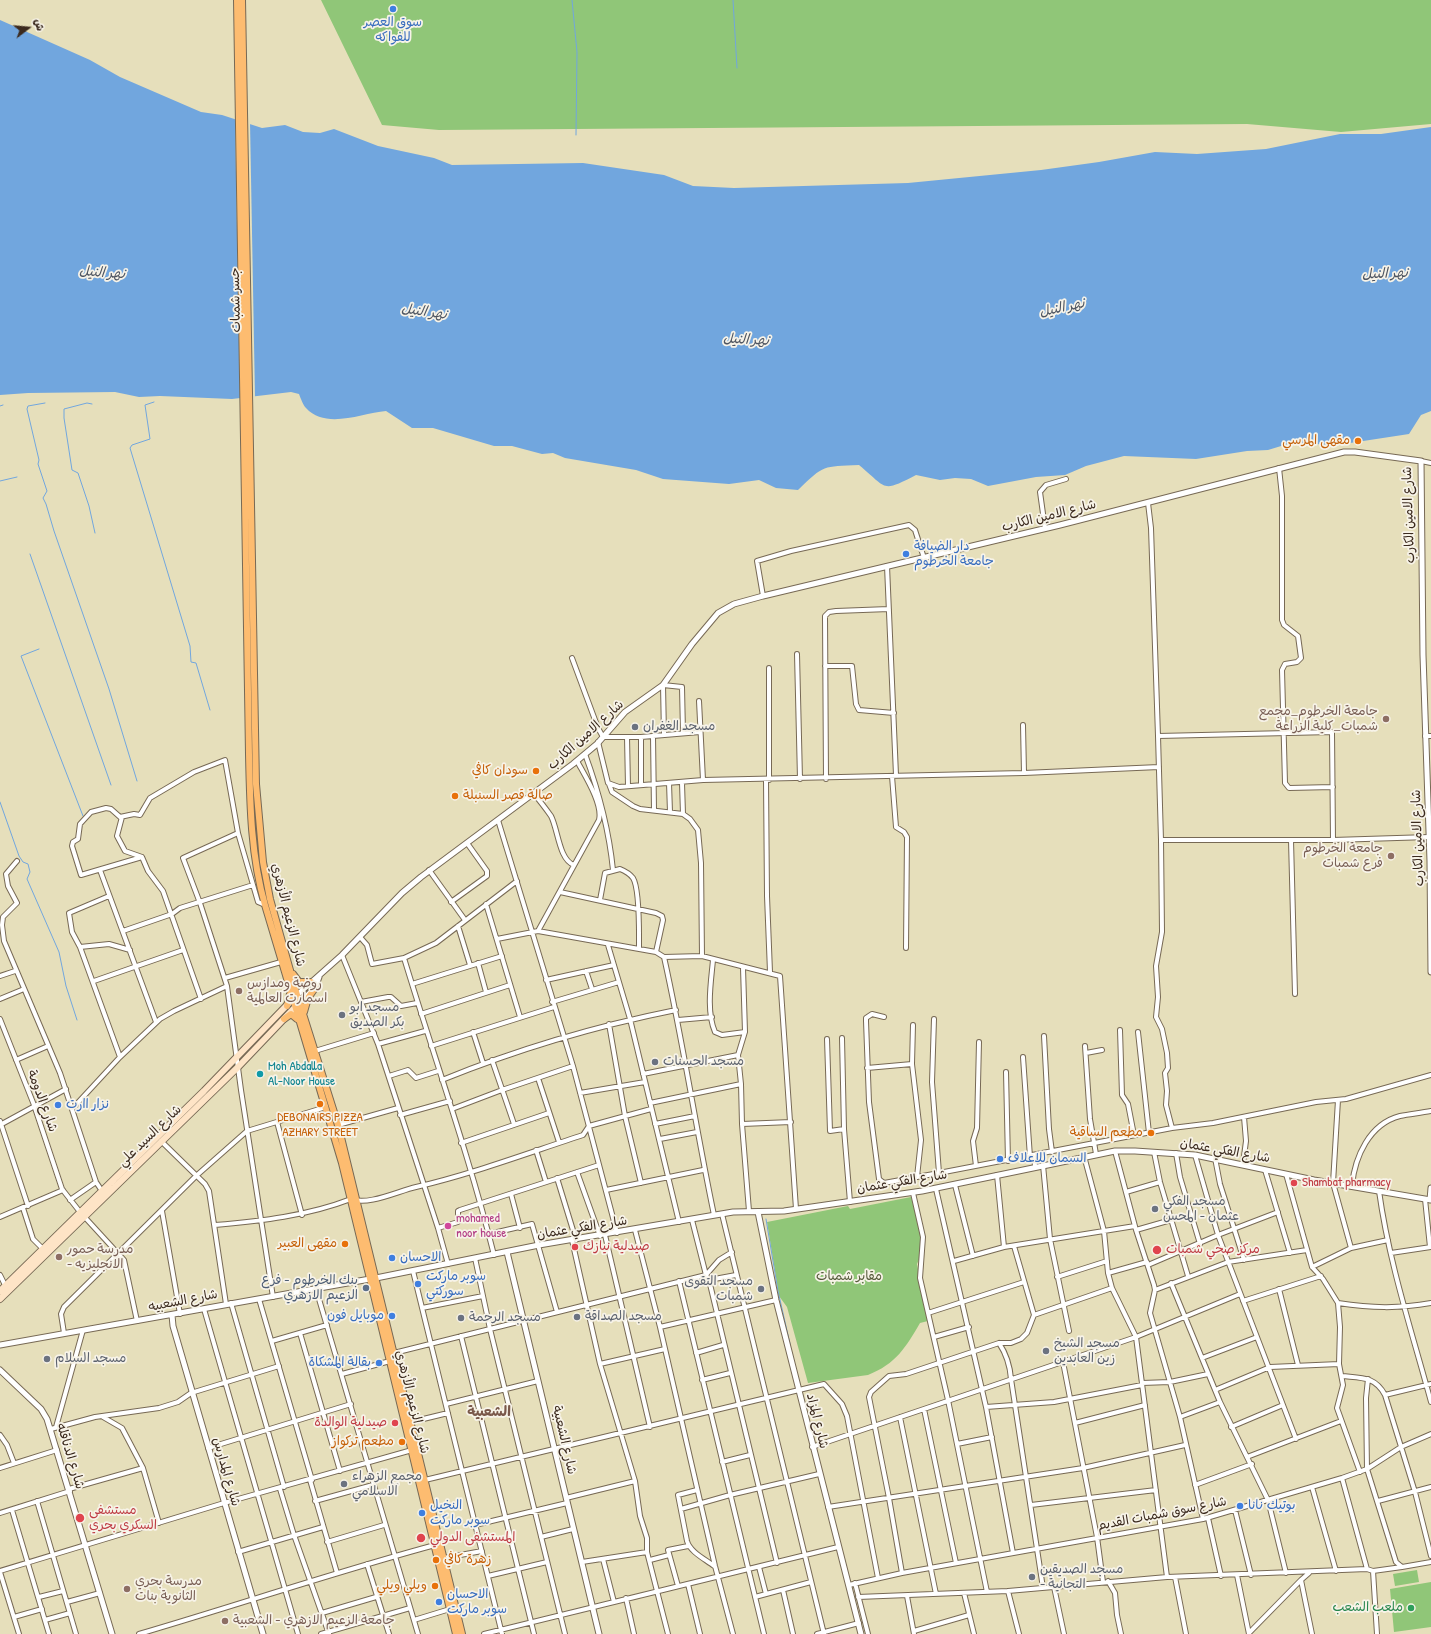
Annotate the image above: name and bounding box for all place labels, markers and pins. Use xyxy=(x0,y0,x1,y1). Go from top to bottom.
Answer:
marker: سوق العصر للفواكه xyxy=(388,4,398,14)
place label: سوق العصر للفواكه xyxy=(364,15,422,46)
place label: مقهى المرسي xyxy=(1282,433,1350,449)
marker: مقهى المرسي xyxy=(1353,436,1363,446)
place label: دار الضيافة جامعة الخرطوم xyxy=(914,539,994,570)
marker: دار الضيافة جامعة الخرطوم xyxy=(901,549,911,559)
place label: جامعة الخرطوم_مجمع شمبات_كلية الزراعة xyxy=(1259,704,1378,735)
marker: جامعة الخرطوم_مجمع شمبات_كلية الزراعة xyxy=(1381,714,1391,724)
place label: مسجد الغفران xyxy=(643,719,715,735)
marker: مسجد الغفران xyxy=(630,722,640,732)
place label: سودان كافي xyxy=(472,763,528,779)
marker: سودان كافي xyxy=(531,766,541,776)
place label: صالة قصر السنبلة xyxy=(463,788,553,804)
marker: صالة قصر السنبلة xyxy=(450,791,460,801)
place label: جامعة الخرطوم فرع شمبات xyxy=(1303,841,1383,872)
marker: جامعة الخرطوم فرع شمبات xyxy=(1386,851,1396,861)
place label: روضة ومدازس اسمارت العالمية xyxy=(247,976,327,1007)
marker: روضة ومدازس اسمارت العالمية xyxy=(234,986,244,996)
place label: مسجد ابو بكر الصديق xyxy=(350,1000,405,1031)
marker: مسجد ابو بكر الصديق xyxy=(337,1010,347,1020)
place label: مسجد الحسنات xyxy=(663,1054,744,1070)
marker: مسجد الحسنات xyxy=(650,1057,660,1067)
place label: Moh Abdalla Al-Noor House xyxy=(268,1059,335,1090)
marker: Moh Abdalla Al-Noor House xyxy=(255,1069,265,1079)
place label: نزار اارت xyxy=(66,1097,109,1113)
marker: DEBONAIRS PIZZA AZHARY STREET xyxy=(315,1099,325,1109)
marker: نزار اارت xyxy=(53,1100,63,1110)
place label: DEBONAIRS PIZZA AZHARY STREET xyxy=(277,1110,363,1141)
place label: مطعم الساقية xyxy=(1070,1125,1143,1141)
marker: مطعم الساقية xyxy=(1146,1128,1156,1138)
place label: السمان للاعلاف xyxy=(1008,1151,1087,1167)
marker: السمان للاعلاف xyxy=(995,1154,1005,1164)
place label: Shambat pharmacy xyxy=(1302,1175,1391,1191)
marker: Shambat pharmacy xyxy=(1289,1178,1299,1188)
place label: مسجد الفكي عثمان - المحس xyxy=(1163,1194,1239,1225)
marker: مسجد الفكي عثمان - المحس xyxy=(1150,1204,1160,1214)
place label: mohamed noor house xyxy=(456,1211,506,1242)
marker: mohamed noor house xyxy=(443,1221,453,1231)
place label: مقهى العبير xyxy=(278,1236,337,1252)
marker: مقهى العبير xyxy=(340,1239,350,1249)
place label: صيدلية نيازك xyxy=(583,1239,650,1255)
place label: مدرسة حمور - الانجليزيه xyxy=(67,1242,133,1273)
marker: صيدلية نيازك xyxy=(570,1242,580,1252)
place label: مركز صحي شمبات xyxy=(1166,1242,1260,1258)
marker: مركز صحي شمبات xyxy=(1151,1244,1163,1256)
place label: الاحسان xyxy=(400,1250,441,1266)
marker: مدرسة حمور - الانجليزيه xyxy=(54,1252,64,1262)
marker: الاحسان xyxy=(387,1253,397,1263)
place label: سوبر ماركت سوركتي xyxy=(426,1269,486,1300)
place label: بنك الخرطوم - فرع الزعيم الازهري xyxy=(261,1273,358,1304)
place label: مسجد التقوى شمبات xyxy=(684,1274,753,1305)
marker: سوبر ماركت سوركتي xyxy=(413,1279,423,1289)
marker: بنك الخرطوم - فرع الزعيم الازهري xyxy=(361,1283,371,1293)
marker: مسجد التقوى شمبات xyxy=(756,1284,766,1294)
place label: موبايل فون xyxy=(327,1308,384,1324)
place label: مسجد الصداقة xyxy=(585,1309,662,1325)
place label: مسجد الرحمة xyxy=(469,1310,541,1326)
marker: موبايل فون xyxy=(387,1311,397,1321)
marker: مسجد الصداقة xyxy=(572,1312,582,1322)
marker: مسجد الرحمة xyxy=(456,1313,466,1323)
place label: مسجد الشيخ زين العابدين xyxy=(1054,1336,1120,1367)
marker: مسجد الشيخ زين العابدين xyxy=(1041,1346,1051,1356)
place label: مسجد السلام xyxy=(55,1351,126,1367)
marker: مسجد السلام xyxy=(42,1354,52,1364)
place label: بقالة المشكاة xyxy=(309,1355,371,1371)
marker: بقالة المشكاة xyxy=(374,1358,384,1368)
place label: صيدلية الوالدة xyxy=(314,1415,387,1431)
marker: صيدلية الوالدة xyxy=(390,1418,400,1428)
place label: مطعم تركواز xyxy=(332,1434,394,1450)
marker: مطعم تركواز xyxy=(397,1437,407,1447)
place label: مجمع الزهراء الاسلامي xyxy=(352,1469,422,1500)
marker: مجمع الزهراء الاسلامي xyxy=(339,1479,349,1489)
place label: النخيل سوبر ماركت xyxy=(430,1498,490,1529)
place label: بوتيك نانا xyxy=(1248,1498,1296,1514)
marker: بوتيك نانا xyxy=(1235,1501,1245,1511)
place label: مستشفى السكري بحري xyxy=(89,1503,157,1534)
marker: النخيل سوبر ماركت xyxy=(417,1508,427,1518)
marker: مستشفى السكري بحري xyxy=(74,1512,86,1524)
place label: المستشفى الدولي xyxy=(430,1530,515,1546)
marker: المستشفى الدولي xyxy=(415,1532,427,1544)
place label: زهرة كافي xyxy=(444,1552,491,1568)
marker: زهرة كافي xyxy=(431,1555,441,1565)
place label: مسجد الصديقين - التجانية xyxy=(1040,1562,1123,1593)
marker: مسجد الصديقين - التجانية xyxy=(1027,1572,1037,1582)
place label: مدرسة بحري الثانوية بنات xyxy=(135,1574,202,1605)
place label: ويلي ويلي xyxy=(376,1578,427,1594)
marker: ويلي ويلي xyxy=(430,1581,440,1591)
marker: مدرسة بحري الثانوية بنات xyxy=(122,1584,132,1594)
place label: الاحسان سوبر ماركت xyxy=(447,1587,507,1618)
marker: الاحسان سوبر ماركت xyxy=(434,1597,444,1607)
place label: ملعب الشعب xyxy=(1332,1600,1403,1616)
marker: ملعب الشعب xyxy=(1406,1603,1416,1613)
place label: جامعة الزعيم الازهري - الشعبية xyxy=(233,1613,395,1629)
marker: جامعة الزعيم الازهري - الشعبية xyxy=(220,1616,230,1626)

